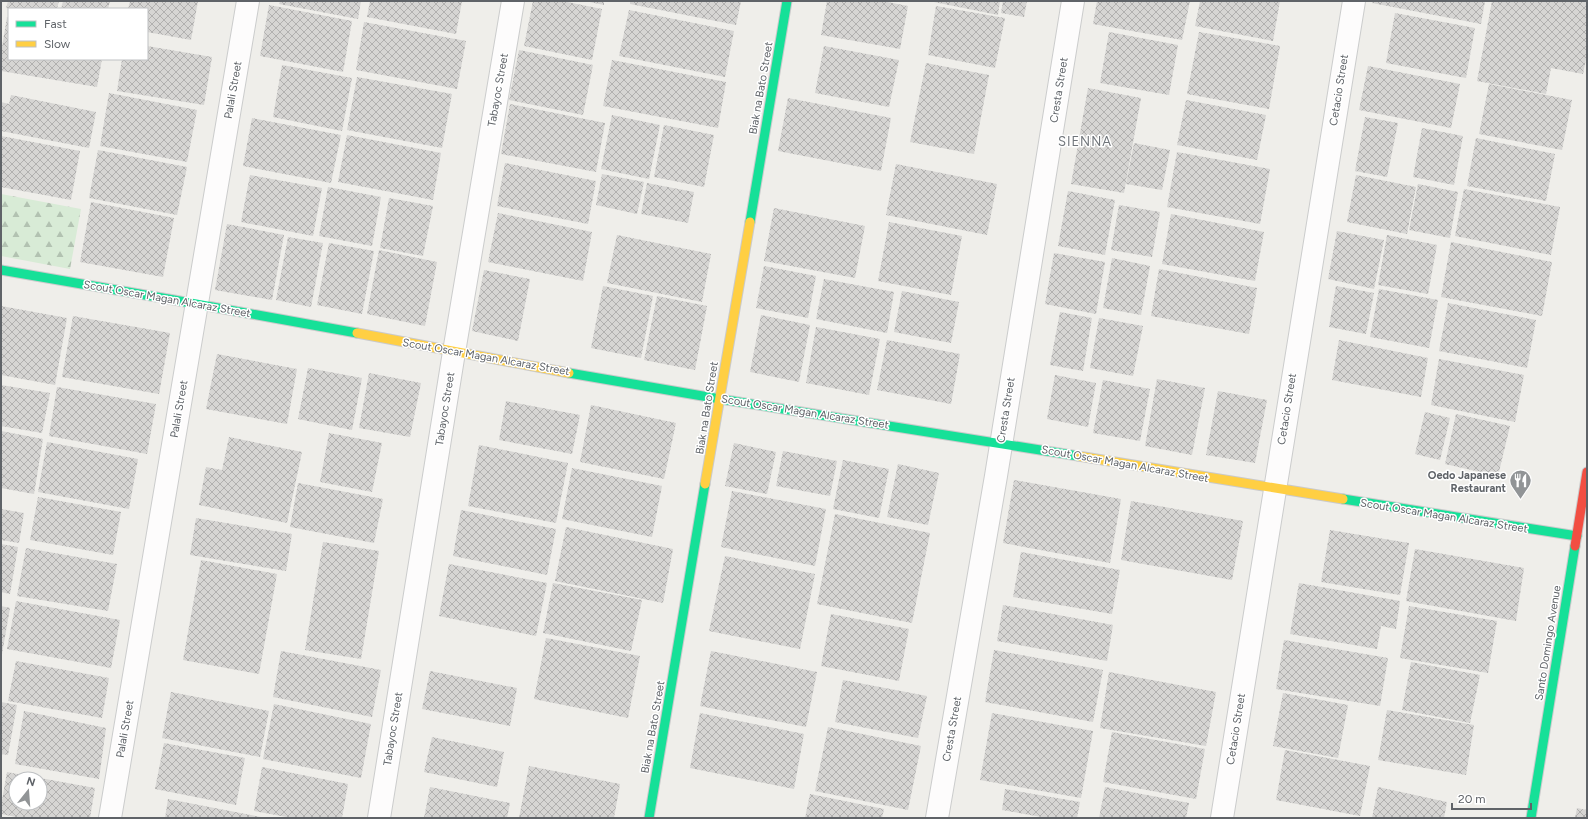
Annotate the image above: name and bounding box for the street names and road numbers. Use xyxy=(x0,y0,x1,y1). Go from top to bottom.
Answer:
street label: Biak na Bato Street xyxy=(746,41,776,135)
street label: Tabayoc Street xyxy=(485,52,511,128)
street label: Cetacio Street xyxy=(1327,53,1351,127)
street label: Cresta Street xyxy=(1047,56,1071,124)
street label: Palali Street xyxy=(222,60,244,120)
street label: Scout Oscar Magan Alcaraz Street xyxy=(83,278,251,320)
street label: Scout Oscar Magan Alcaraz Street xyxy=(402,336,570,378)
street label: Biak na Bato Street xyxy=(693,361,721,455)
street label: Tabayoc Street xyxy=(433,371,457,447)
street label: Cetacio Street xyxy=(1275,372,1299,446)
street label: Cresta Street xyxy=(994,376,1018,444)
street label: Palali Street xyxy=(168,379,190,439)
street label: Scout Oscar Magan Alcaraz Street xyxy=(720,392,890,432)
street label: Scout Oscar Magan Alcaraz Street xyxy=(1041,443,1209,485)
street label: Scout Oscar Magan Alcaraz Street xyxy=(1359,496,1529,536)
street label: Santo Domingo Avenue xyxy=(1532,584,1564,702)
street label: Biak na Bato Street xyxy=(638,680,668,774)
street label: Tabayoc Street xyxy=(381,691,405,767)
street label: Cetacio Street xyxy=(1224,692,1248,766)
street label: Cresta Street xyxy=(940,695,964,763)
street label: Palali Street xyxy=(114,699,136,759)

